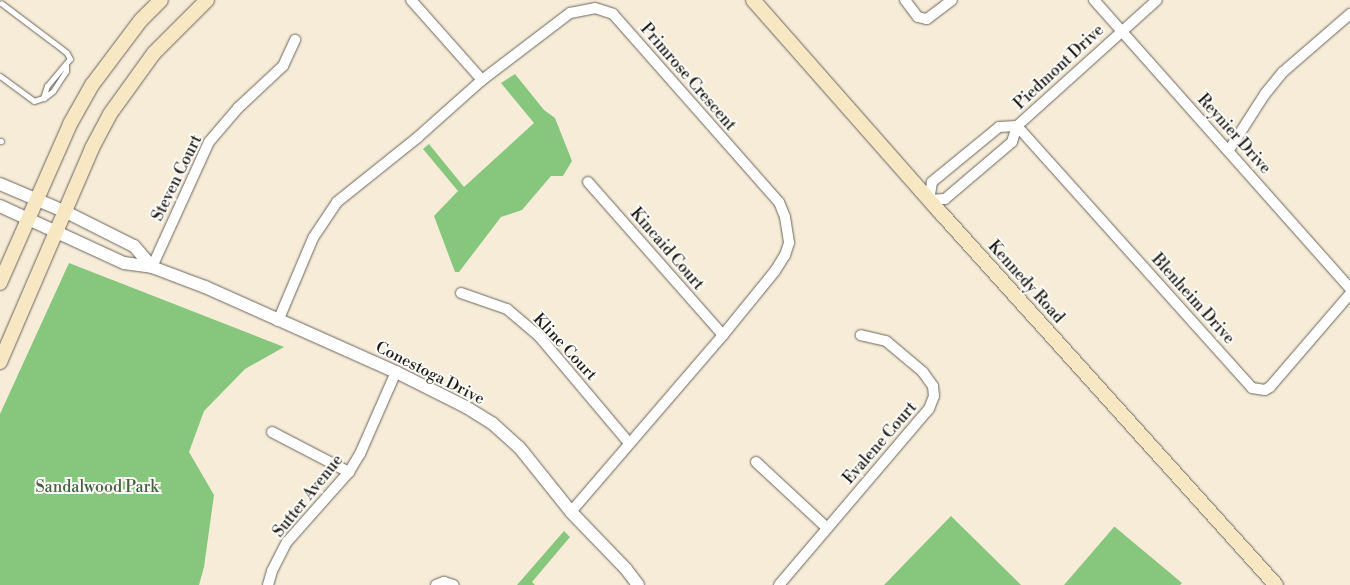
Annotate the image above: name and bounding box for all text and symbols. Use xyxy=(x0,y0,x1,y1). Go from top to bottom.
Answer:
street label: Primrose Crescent xyxy=(636,19,740,135)
street label: Piedmont Drive xyxy=(1010,21,1108,113)
street label: Reynier Drive xyxy=(1193,90,1275,178)
street label: Steven Court xyxy=(148,132,206,224)
street label: Kincaid Court xyxy=(626,204,708,294)
street label: Kennedy Road xyxy=(984,237,1068,327)
street label: Blenheim Drive xyxy=(1148,250,1238,348)
street label: Kline Court xyxy=(529,309,601,385)
street label: Conestoga Drive xyxy=(372,337,488,409)
street label: Evalene Court xyxy=(839,398,921,488)
street label: Sutter Avenue xyxy=(269,451,347,541)
park label: Sandalwood Park xyxy=(35,477,159,497)

